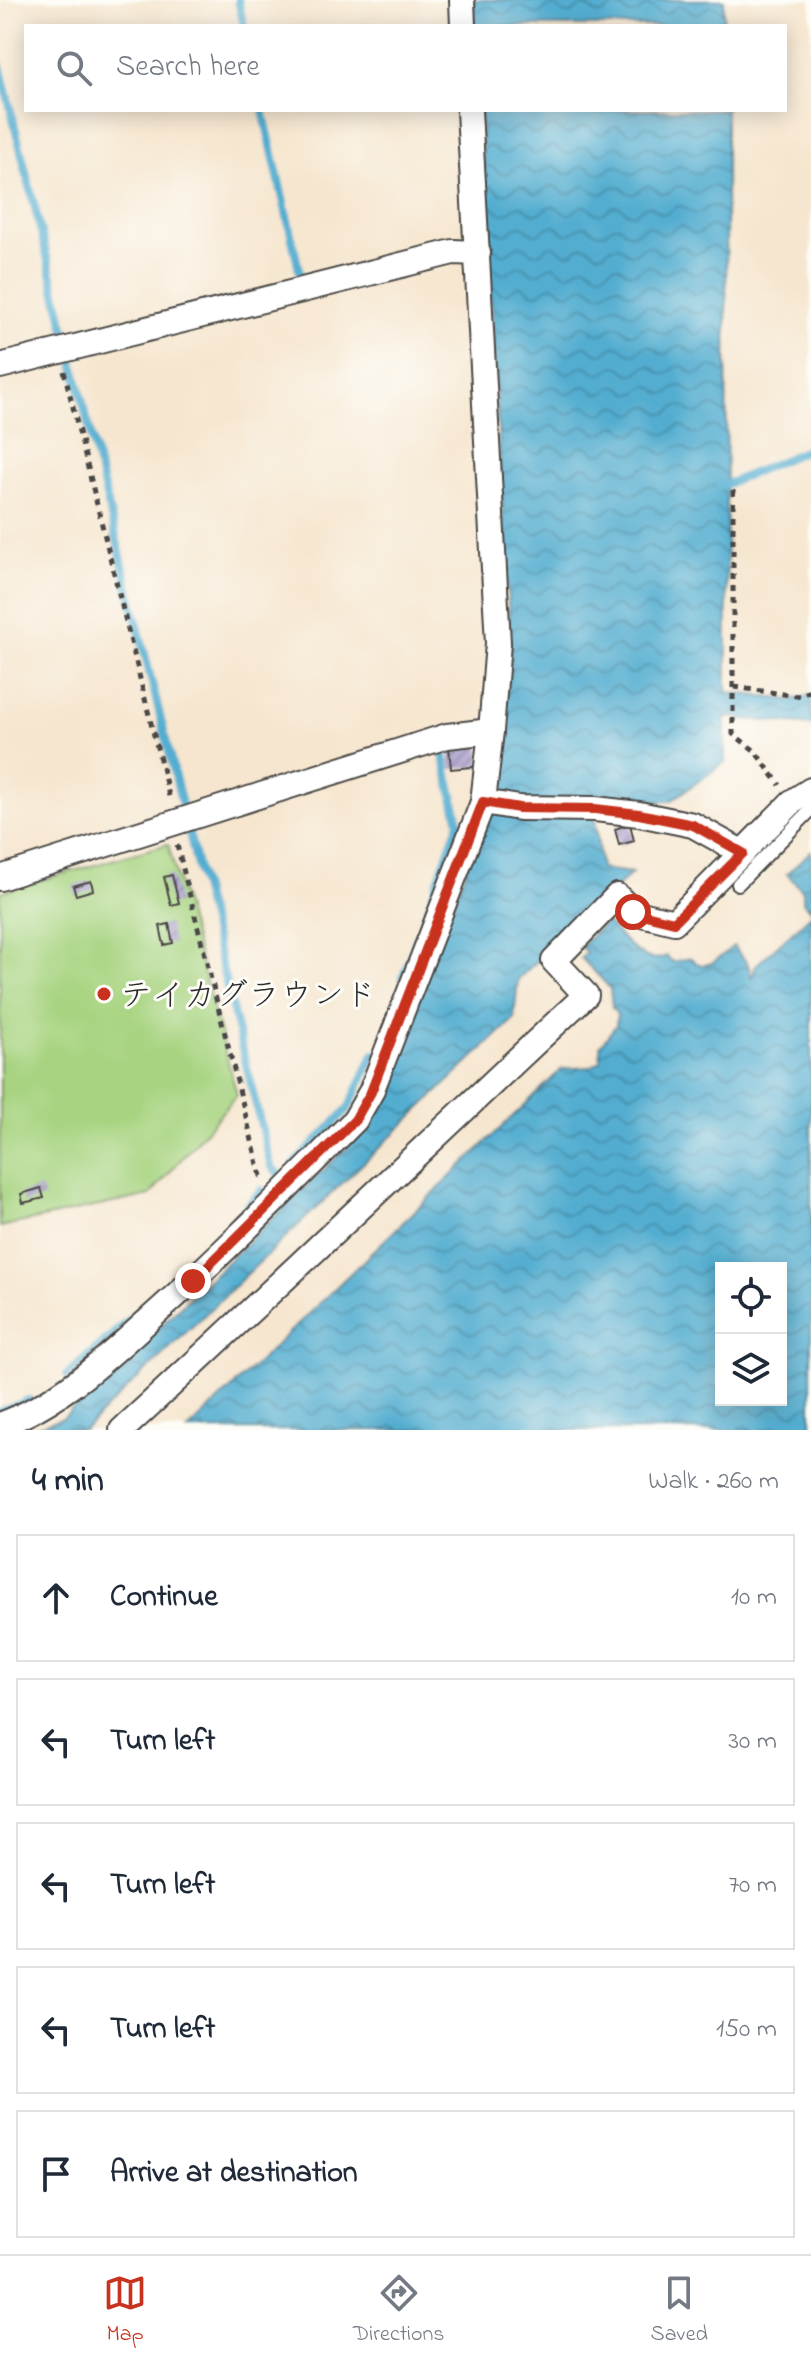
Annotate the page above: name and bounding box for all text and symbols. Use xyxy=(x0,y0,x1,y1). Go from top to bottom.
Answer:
search box xyxy=(24,24,787,112)
icon: search xyxy=(52,46,96,90)
text: Search here xyxy=(116,46,260,90)
route start xyxy=(615,894,651,930)
place label: テイカグラウンド xyxy=(120,974,376,1021)
marker: テイカグラウンド xyxy=(95,985,113,1003)
map controls xyxy=(715,1262,787,1406)
button: locate xyxy=(715,1262,787,1334)
route end xyxy=(175,1263,211,1299)
button: layers xyxy=(715,1334,787,1406)
text: 4 min xyxy=(32,1457,104,1507)
text: Walk · 260 m xyxy=(648,1463,779,1501)
icon: ahead xyxy=(34,1576,78,1620)
text: Continue xyxy=(110,1576,218,1620)
text: 10 m xyxy=(731,1579,777,1617)
icon: left xyxy=(34,1720,78,1764)
text: Turn left xyxy=(110,1720,215,1764)
text: 30 m xyxy=(728,1723,777,1761)
icon: left xyxy=(34,1864,78,1908)
text: Turn left xyxy=(110,1864,215,1908)
text: 70 m xyxy=(728,1867,777,1905)
icon: left xyxy=(34,2008,78,2052)
text: Turn left xyxy=(110,2008,215,2052)
text: 150 m xyxy=(716,2011,777,2049)
icon: arrive xyxy=(34,2152,78,2196)
text: Arrive at destination xyxy=(110,2152,358,2196)
tab: Map xyxy=(103,2271,147,2351)
tab: Directions xyxy=(353,2271,444,2351)
tab: Saved xyxy=(651,2271,708,2351)

